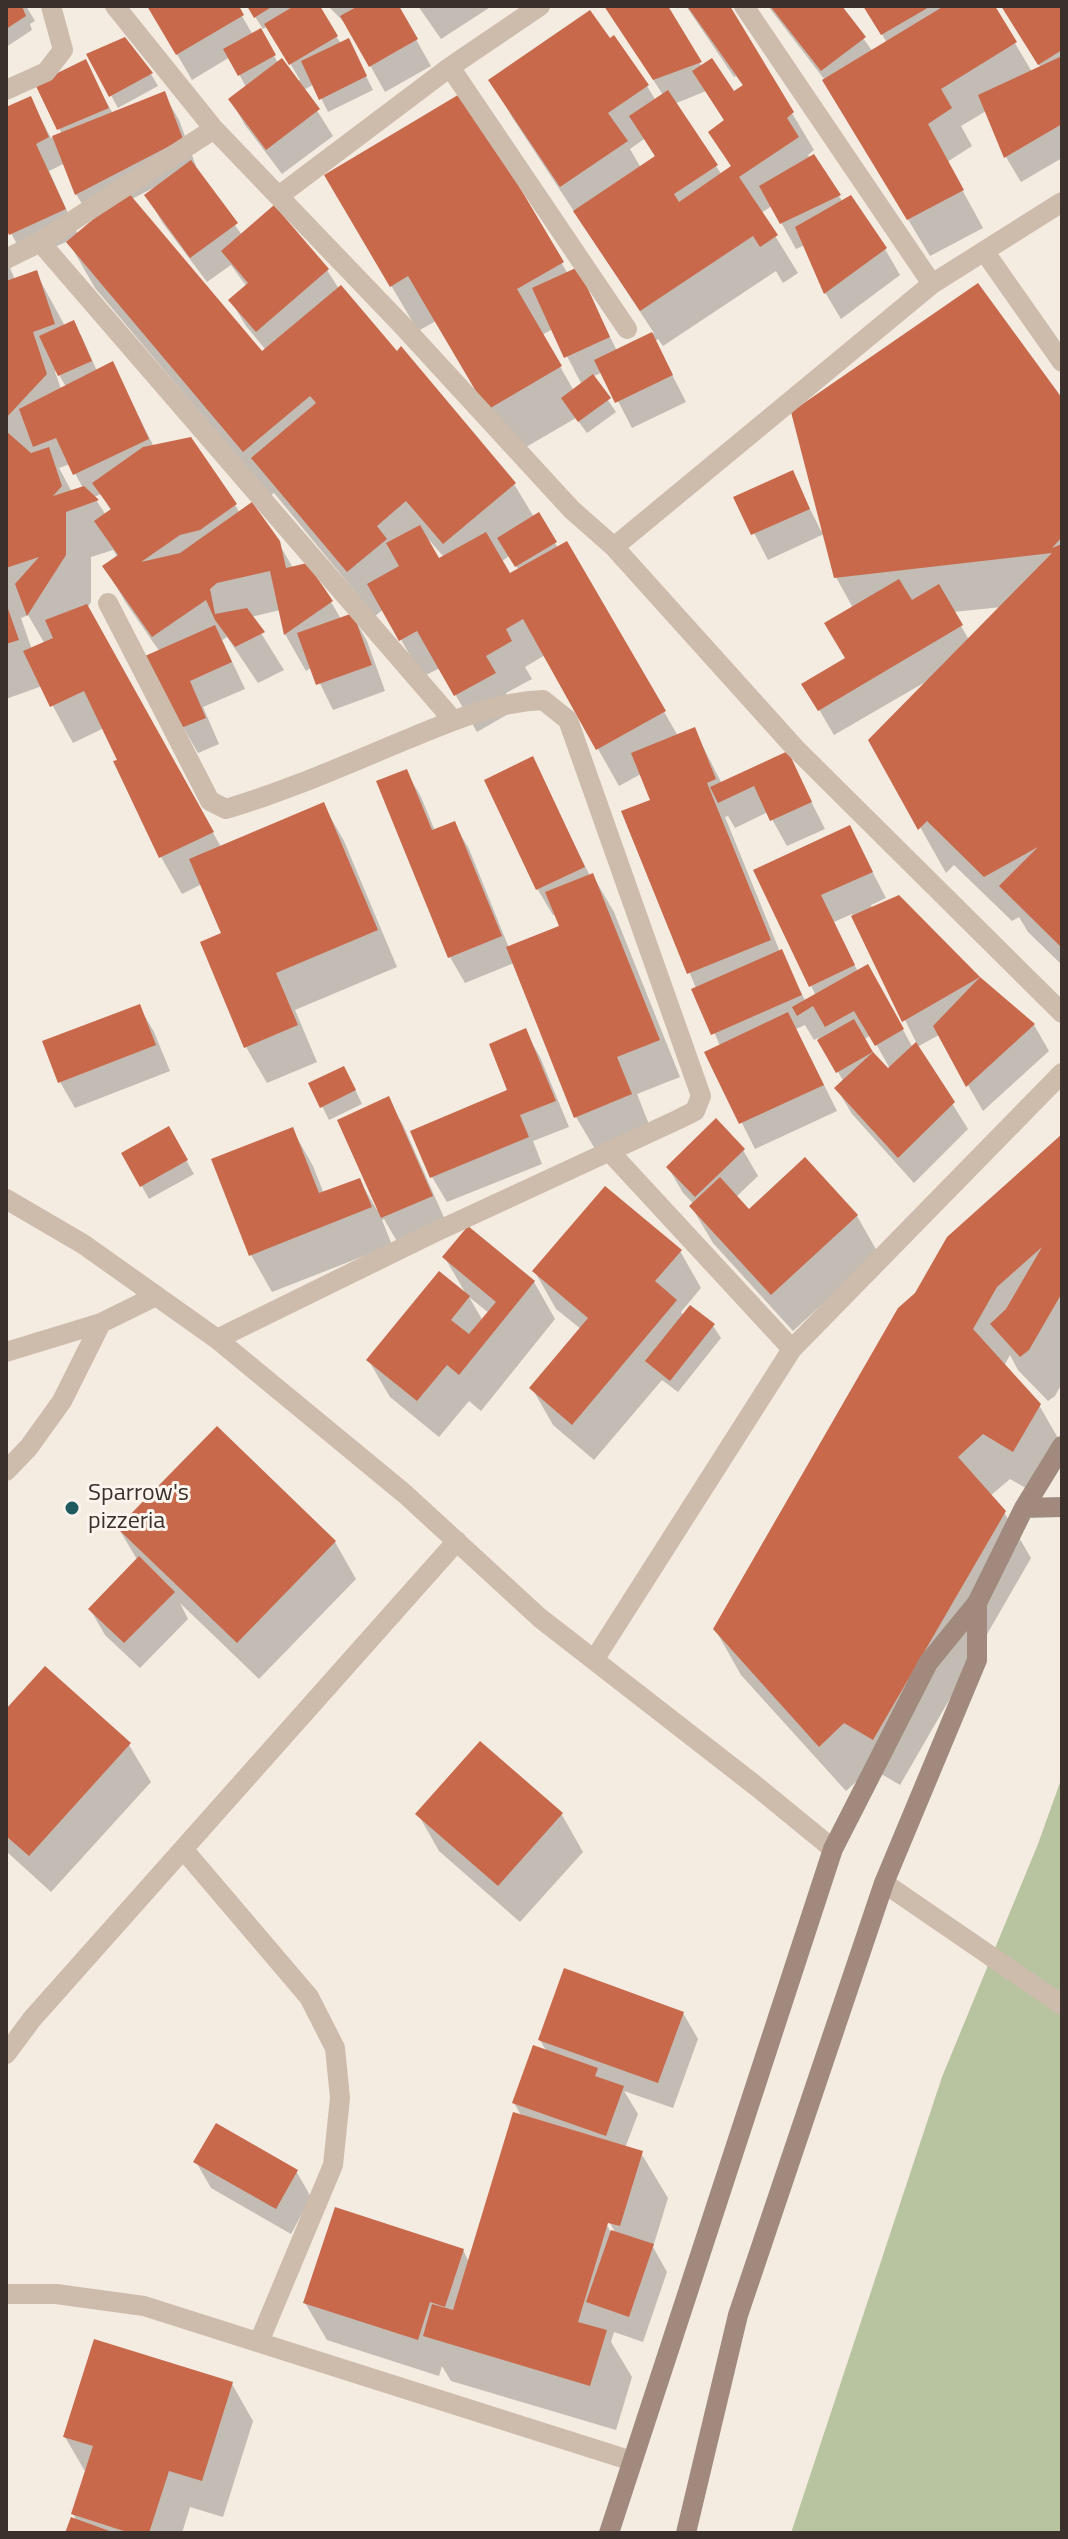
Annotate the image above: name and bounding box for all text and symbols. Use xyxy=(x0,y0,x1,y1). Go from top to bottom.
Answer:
place label: Sparrow's pizzeria xyxy=(88,1480,189,1536)
marker: Sparrow's pizzeria xyxy=(63,1499,81,1517)

